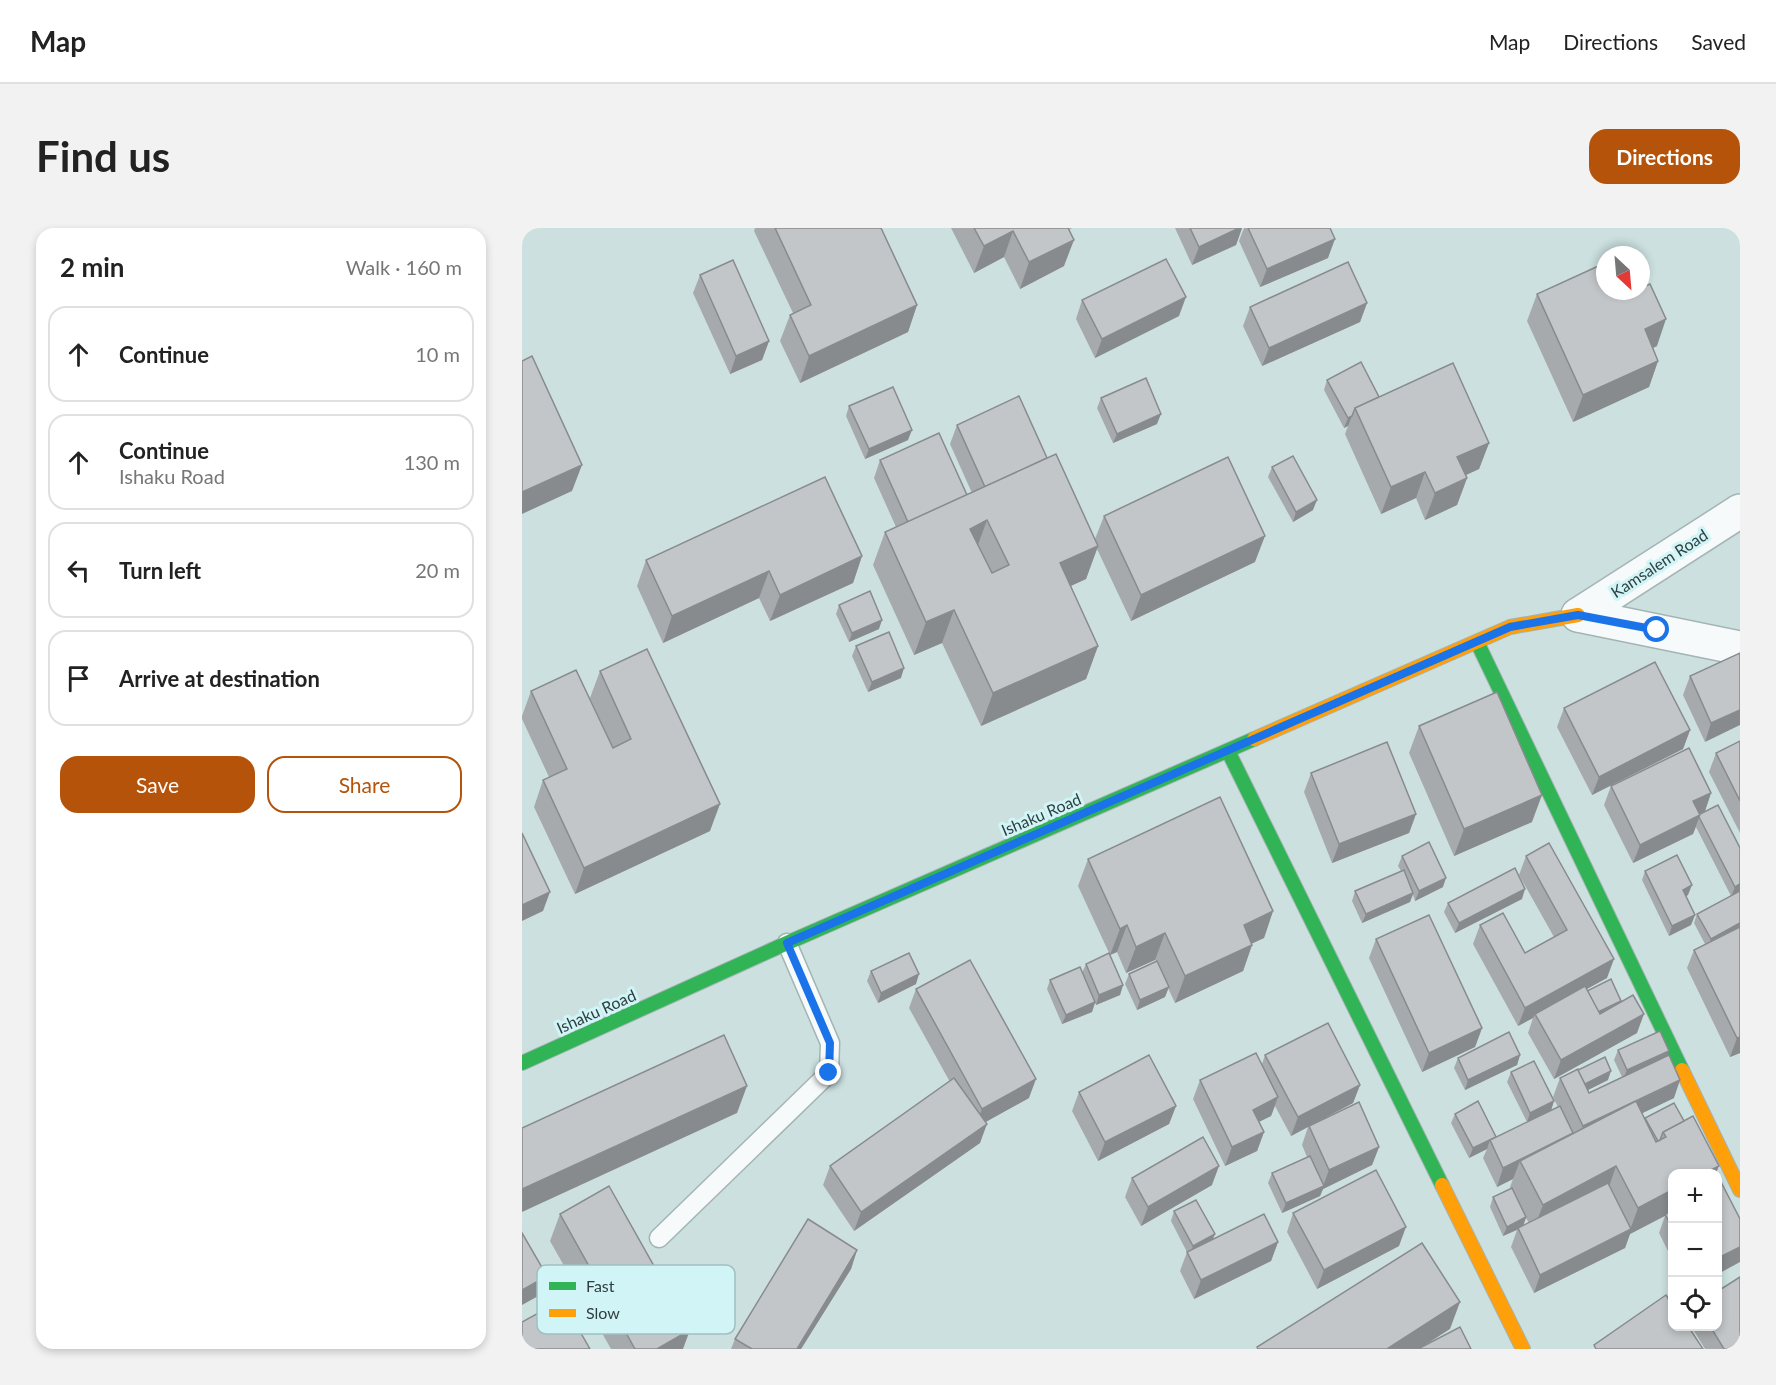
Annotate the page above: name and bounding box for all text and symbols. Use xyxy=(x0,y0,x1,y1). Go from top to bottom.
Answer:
text: Map xyxy=(30,24,86,58)
text: Map xyxy=(1489,29,1530,54)
text: Directions xyxy=(1563,29,1658,54)
text: Saved xyxy=(1691,29,1746,54)
button: Directions xyxy=(1589,129,1740,184)
text: Find us xyxy=(36,131,170,181)
north arrow xyxy=(1596,246,1650,300)
text: 2 min xyxy=(60,251,124,283)
text: Walk · 160 m xyxy=(346,255,462,279)
icon: ahead xyxy=(62,338,95,371)
text: Continue xyxy=(119,341,209,368)
text: 10 m xyxy=(415,342,460,366)
text: Continue xyxy=(119,437,209,464)
icon: ahead xyxy=(62,446,95,479)
text: 130 m xyxy=(404,450,460,474)
text: Ishaku Road xyxy=(119,464,225,488)
street label: Kamsalem Road xyxy=(1607,525,1711,601)
icon: left xyxy=(62,554,95,587)
text: Turn left xyxy=(119,557,201,584)
text: 20 m xyxy=(415,558,460,582)
route start xyxy=(1643,616,1669,642)
icon: arrive xyxy=(62,662,95,695)
text: Arrive at destination xyxy=(119,665,320,692)
button: Save xyxy=(60,756,255,813)
button: Share xyxy=(267,756,462,813)
street label: Ishaku Road xyxy=(998,789,1084,839)
street label: Ishaku Road xyxy=(553,985,639,1037)
route end xyxy=(815,1059,841,1085)
map controls xyxy=(1668,1169,1722,1331)
button: + xyxy=(1668,1169,1722,1223)
button: − xyxy=(1668,1223,1722,1277)
legend xyxy=(537,1265,735,1334)
text: Fast xyxy=(586,1276,615,1295)
button: locate xyxy=(1668,1277,1722,1331)
text: Slow xyxy=(586,1303,620,1322)

